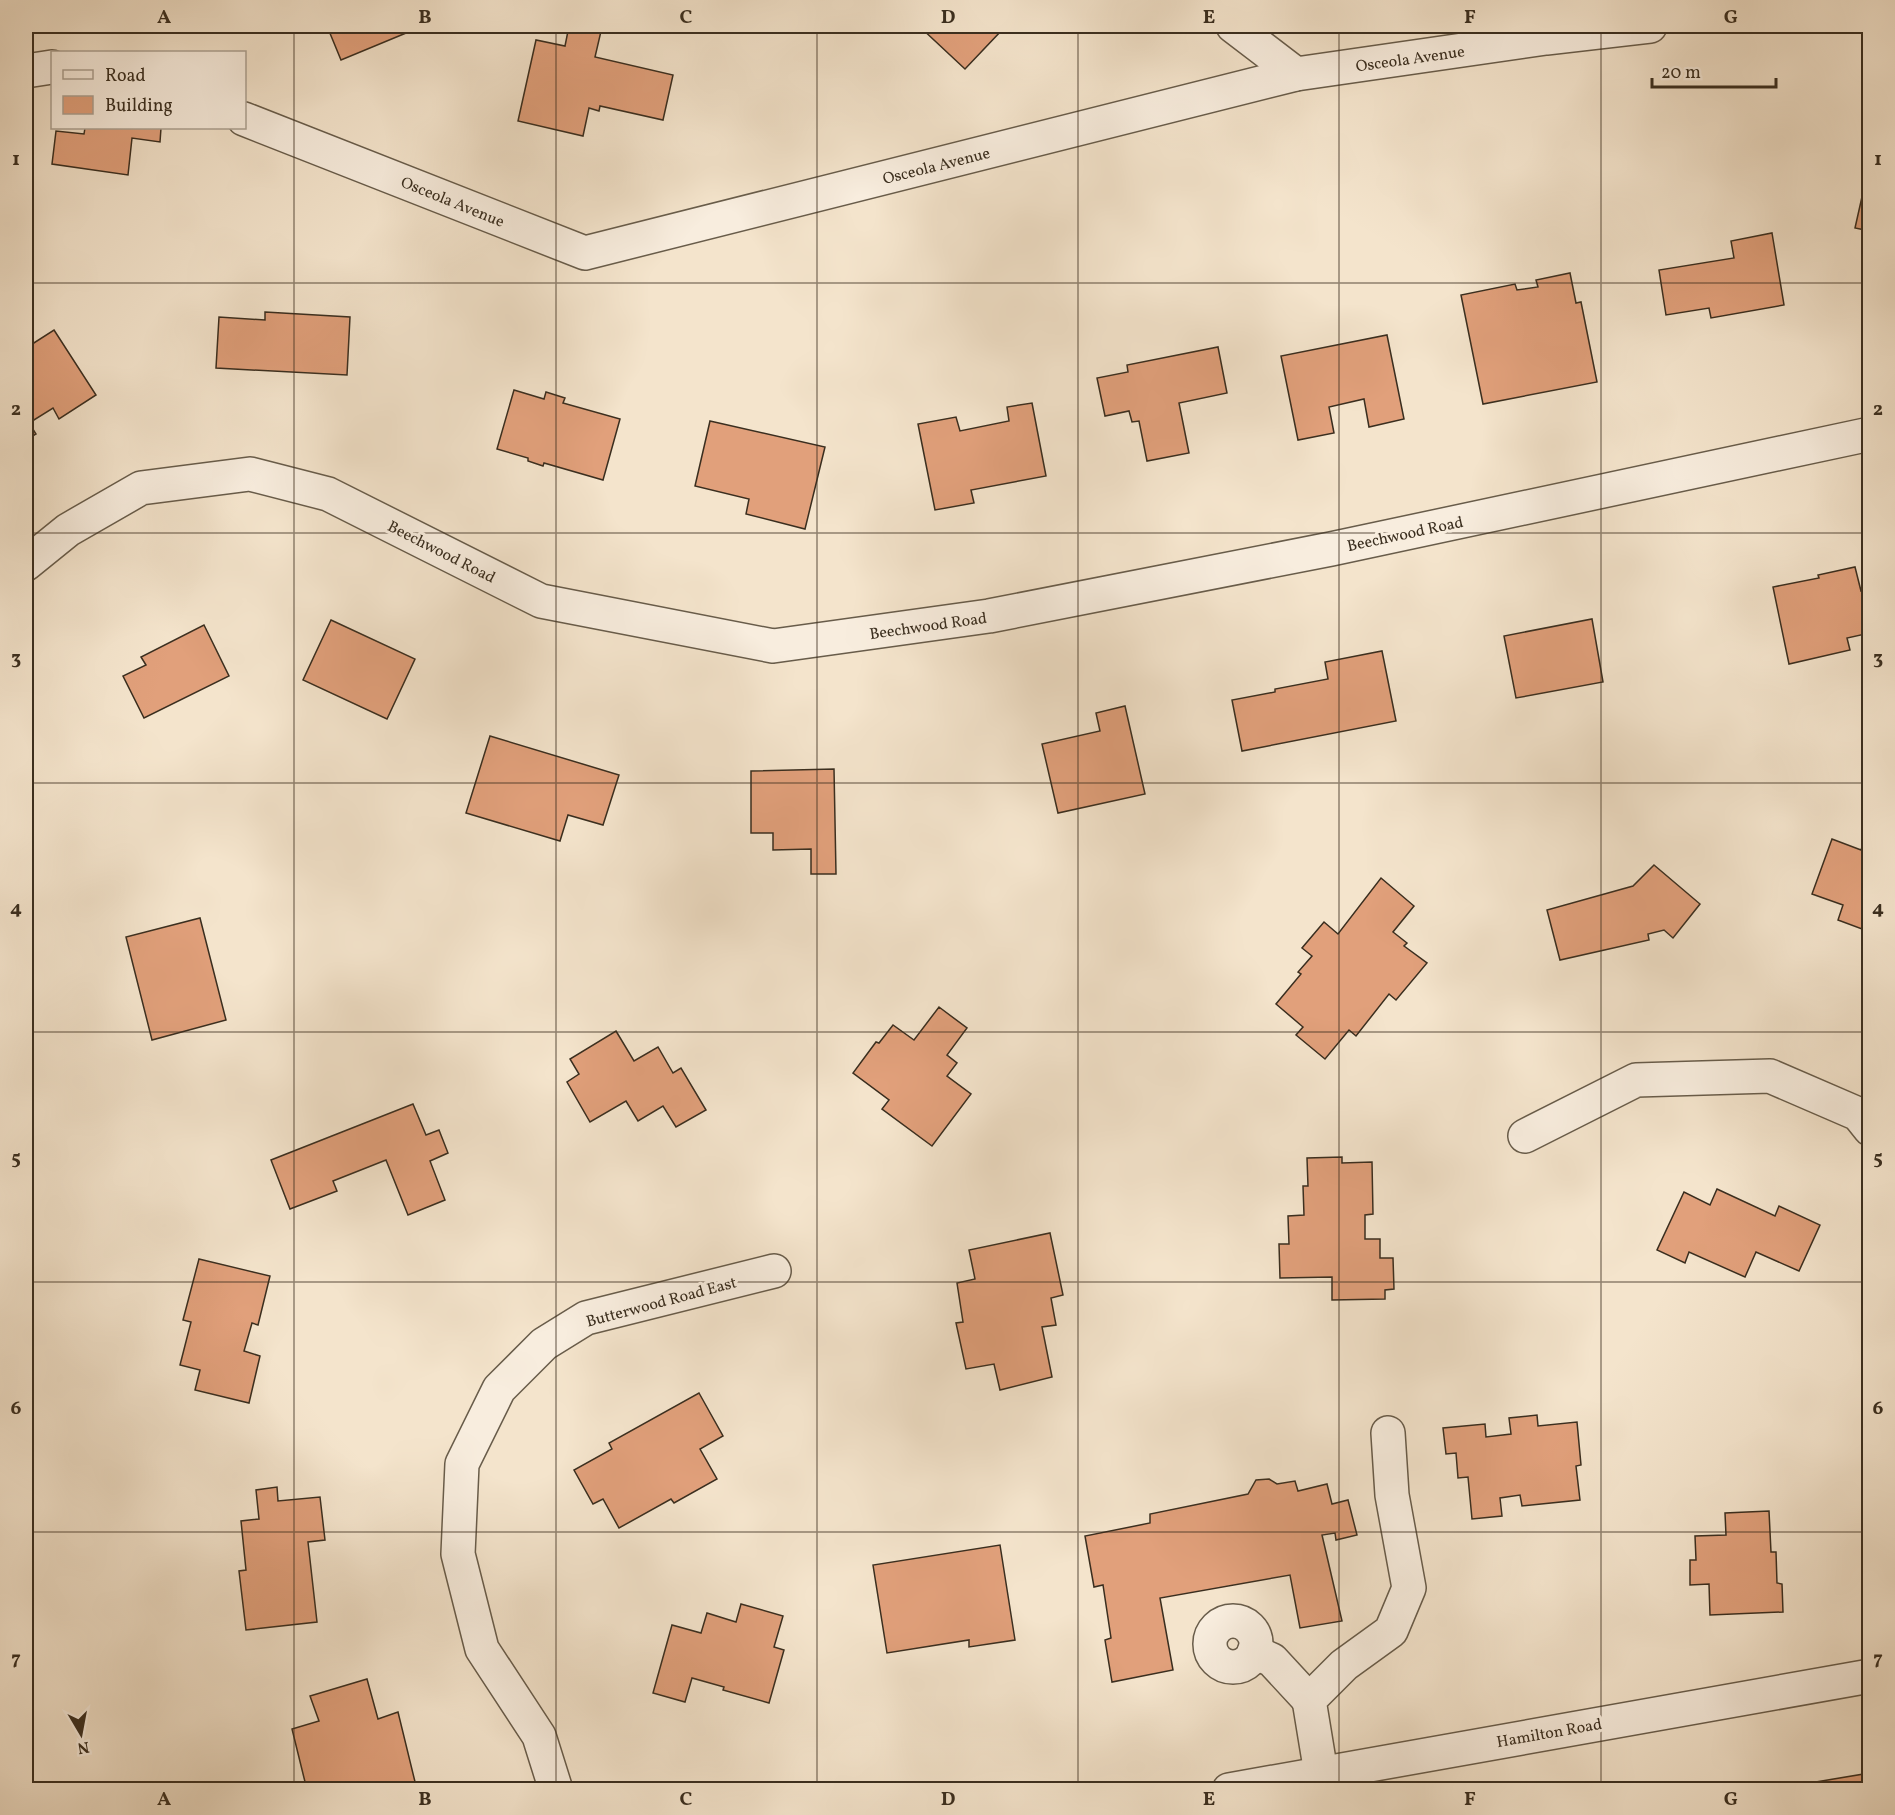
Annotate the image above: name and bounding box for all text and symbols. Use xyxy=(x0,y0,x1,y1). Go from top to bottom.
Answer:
text: A xyxy=(157,4,171,32)
text: B xyxy=(418,4,432,32)
text: C xyxy=(680,4,693,32)
text: D xyxy=(941,4,955,32)
text: E xyxy=(1203,4,1215,32)
text: F xyxy=(1464,4,1476,32)
text: G xyxy=(1724,4,1738,32)
street label: Osceola Avenue xyxy=(1354,41,1466,79)
legend xyxy=(51,51,246,129)
scale bar xyxy=(1652,51,1776,89)
text: 20 m xyxy=(1661,61,1701,86)
text: Road xyxy=(105,64,146,89)
text: Building xyxy=(105,94,173,119)
street label: Osceola Avenue xyxy=(880,143,992,191)
text: 1 xyxy=(12,146,20,174)
text: 1 xyxy=(1874,146,1882,174)
street label: Osceola Avenue xyxy=(397,172,507,234)
text: 2 xyxy=(11,396,21,424)
text: 2 xyxy=(1873,396,1883,424)
street label: Beechwood Road xyxy=(1345,512,1466,558)
street label: Beechwood Road xyxy=(383,516,499,589)
street label: Beechwood Road xyxy=(868,608,988,646)
text: 3 xyxy=(11,645,21,673)
text: 3 xyxy=(1873,645,1883,673)
text: 4 xyxy=(10,895,22,923)
text: 4 xyxy=(1872,895,1884,923)
text: 5 xyxy=(11,1145,21,1173)
text: 5 xyxy=(1873,1145,1883,1173)
street label: Butterwood Road East xyxy=(584,1272,740,1334)
text: 6 xyxy=(11,1395,22,1423)
text: 6 xyxy=(1873,1395,1884,1423)
text: 7 xyxy=(11,1645,21,1673)
text: 7 xyxy=(1873,1645,1883,1673)
north arrow xyxy=(51,1704,111,1764)
street label: Hamilton Road xyxy=(1495,1714,1604,1754)
text: N xyxy=(75,1735,91,1759)
text: A xyxy=(157,1786,171,1814)
text: B xyxy=(418,1786,432,1814)
text: C xyxy=(680,1786,693,1814)
text: D xyxy=(941,1786,955,1814)
text: E xyxy=(1203,1786,1215,1814)
text: F xyxy=(1464,1786,1476,1814)
text: G xyxy=(1724,1786,1738,1814)

